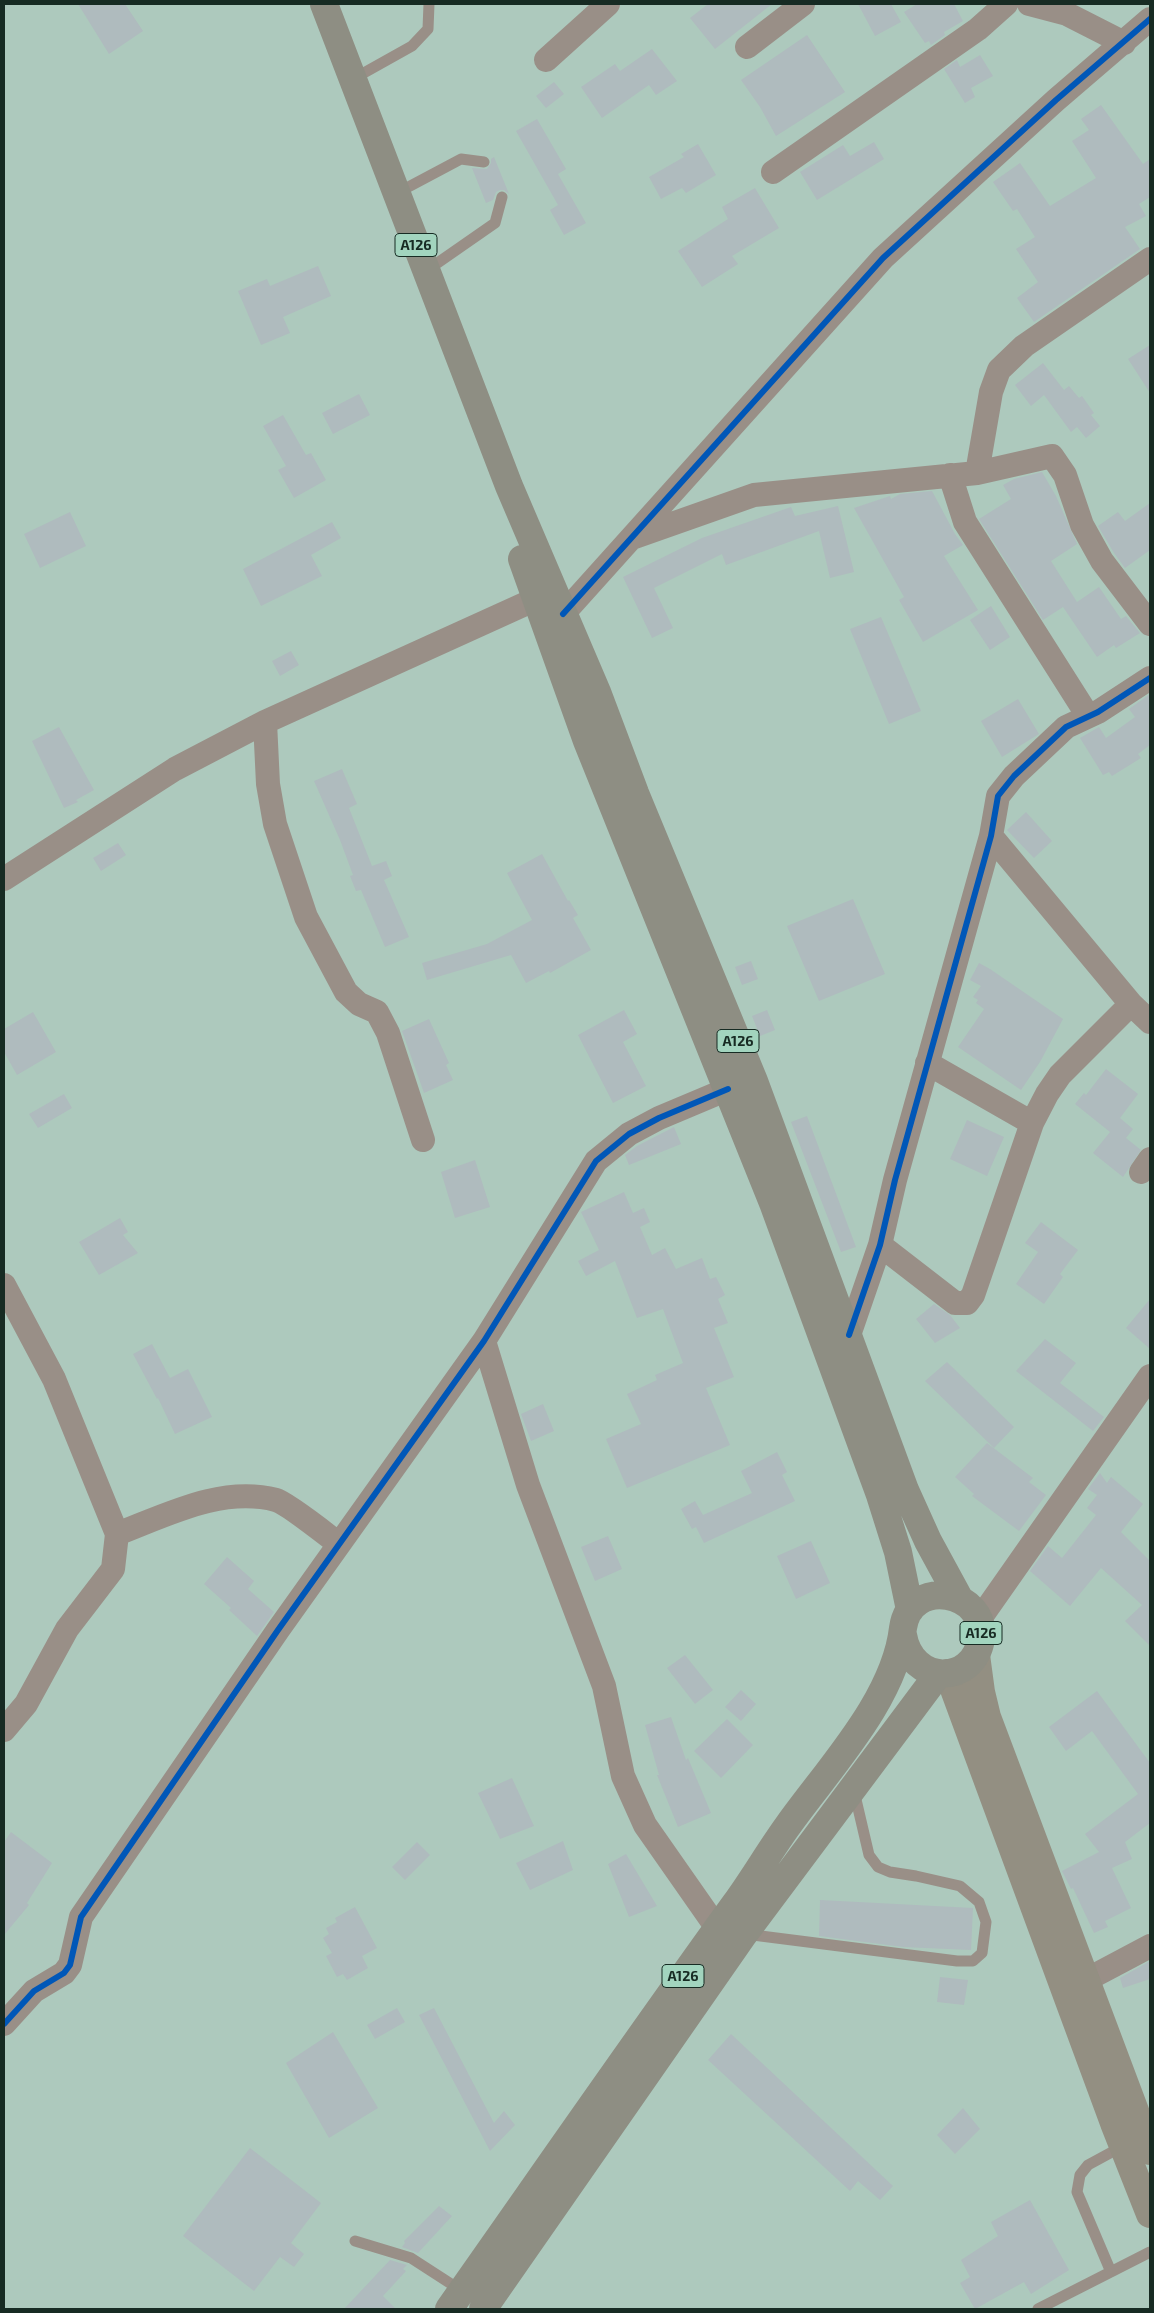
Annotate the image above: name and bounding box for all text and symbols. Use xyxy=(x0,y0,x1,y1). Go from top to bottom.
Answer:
road number: A126 xyxy=(395,234,437,256)
road number: A126 xyxy=(717,1030,759,1052)
road number: A126 xyxy=(960,1622,1002,1645)
road number: A126 xyxy=(662,1964,704,1988)

